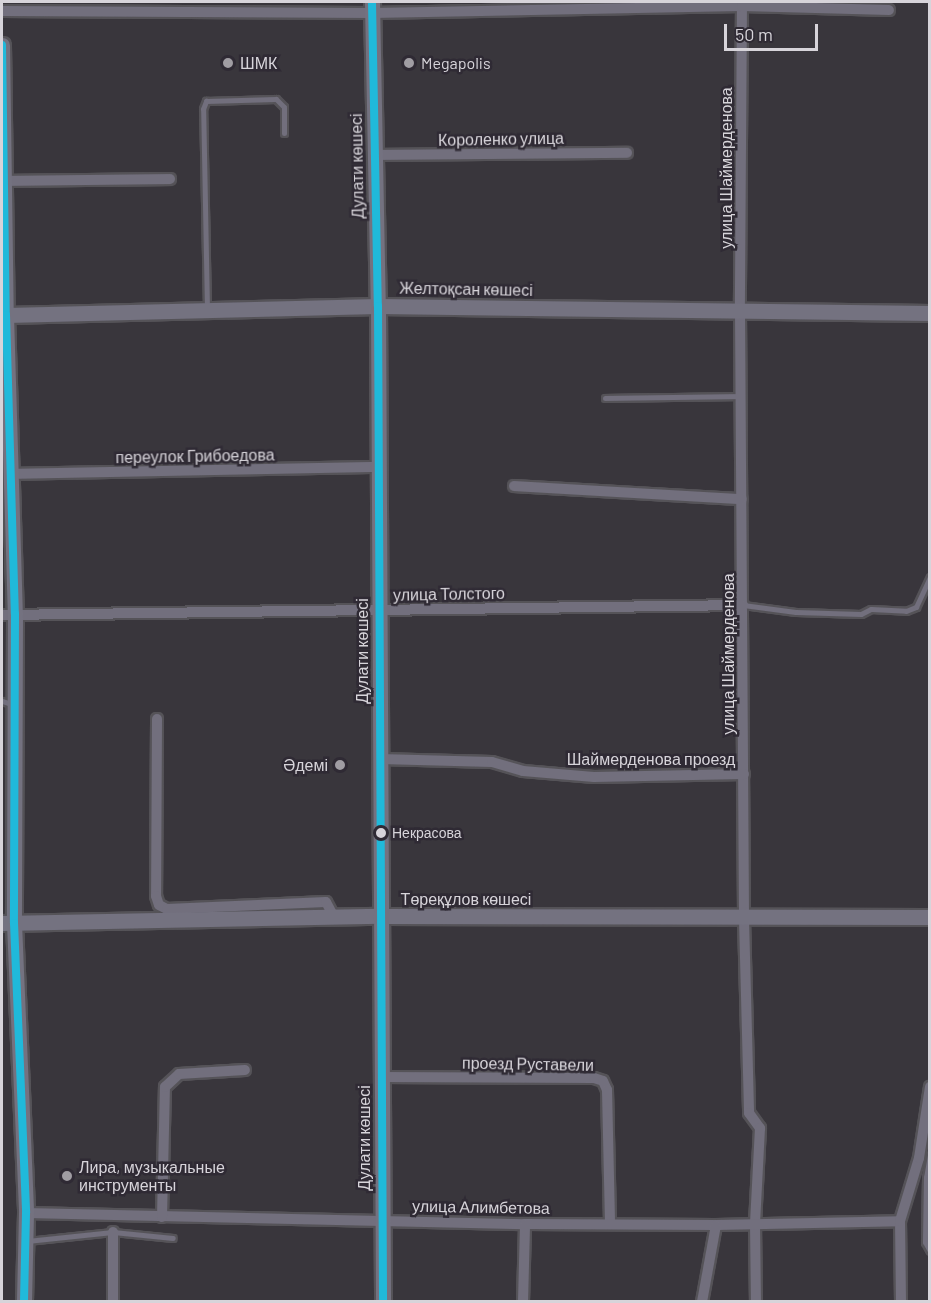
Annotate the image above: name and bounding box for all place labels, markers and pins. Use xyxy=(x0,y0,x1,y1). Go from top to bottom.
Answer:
place label: ШМК xyxy=(240,53,277,73)
place label: Megapolis xyxy=(421,53,491,73)
marker: ШМК xyxy=(221,56,235,70)
marker: Megapolis xyxy=(402,56,416,70)
place label: Әдемі xyxy=(283,755,328,775)
marker: Әдемі xyxy=(333,758,347,772)
place label: Некрасова xyxy=(392,825,462,841)
marker: Некрасова xyxy=(375,827,387,839)
place label: Лира, музыкальные инструменты xyxy=(79,1157,225,1195)
marker: Лира, музыкальные инструменты xyxy=(60,1169,74,1183)

